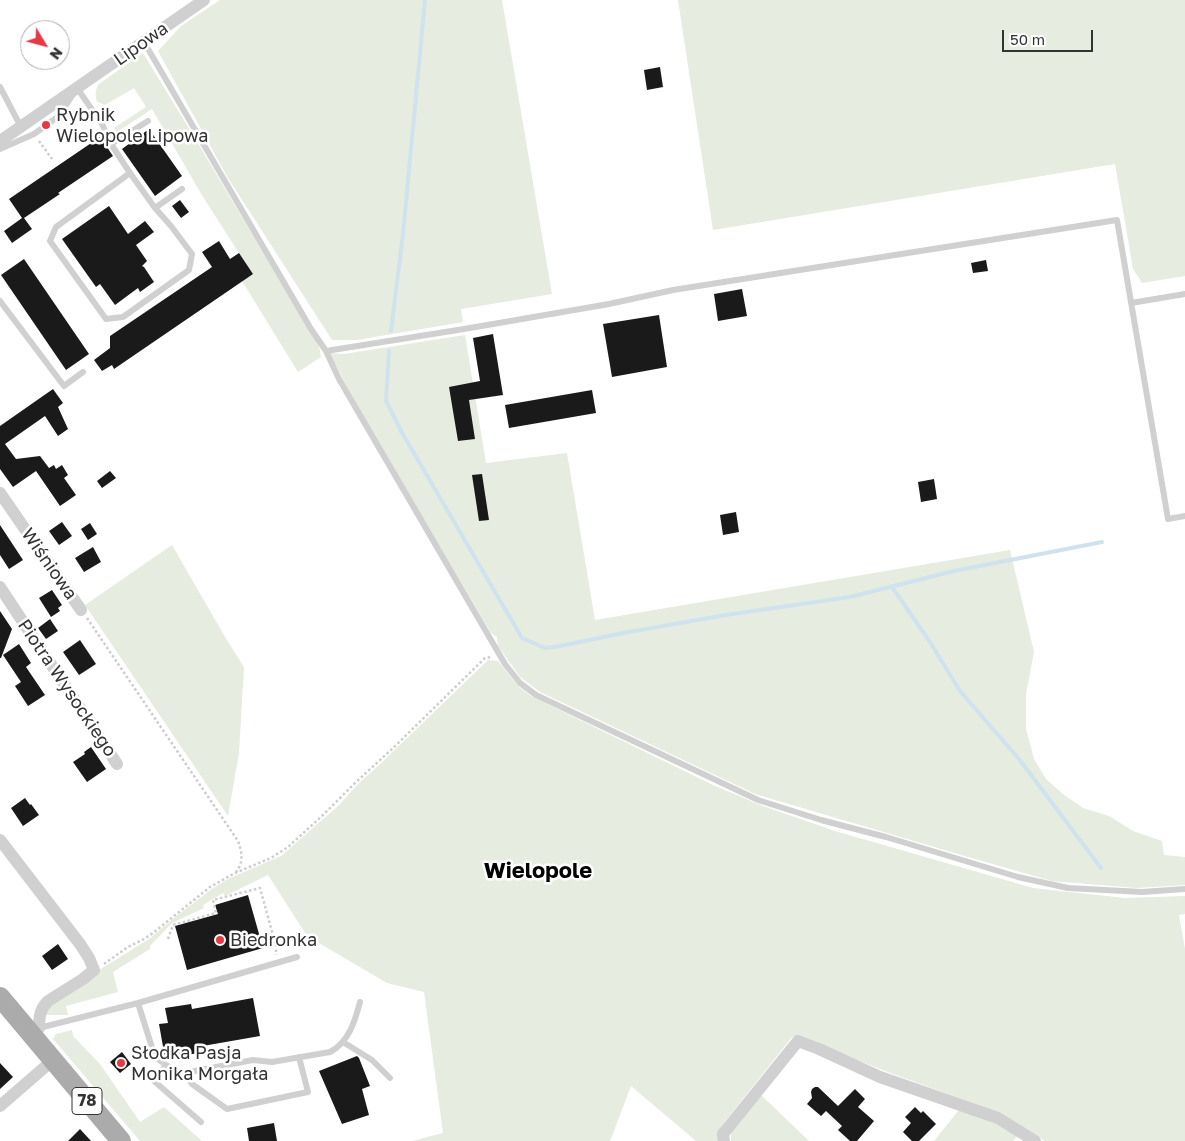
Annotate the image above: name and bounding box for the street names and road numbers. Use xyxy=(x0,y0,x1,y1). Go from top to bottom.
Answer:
street label: Lipowa xyxy=(110,18,172,70)
street label: Wiśniowa xyxy=(16,524,82,604)
street label: Piotra Wysockiego xyxy=(13,615,121,761)
road number: 78 xyxy=(72,1088,102,1114)

